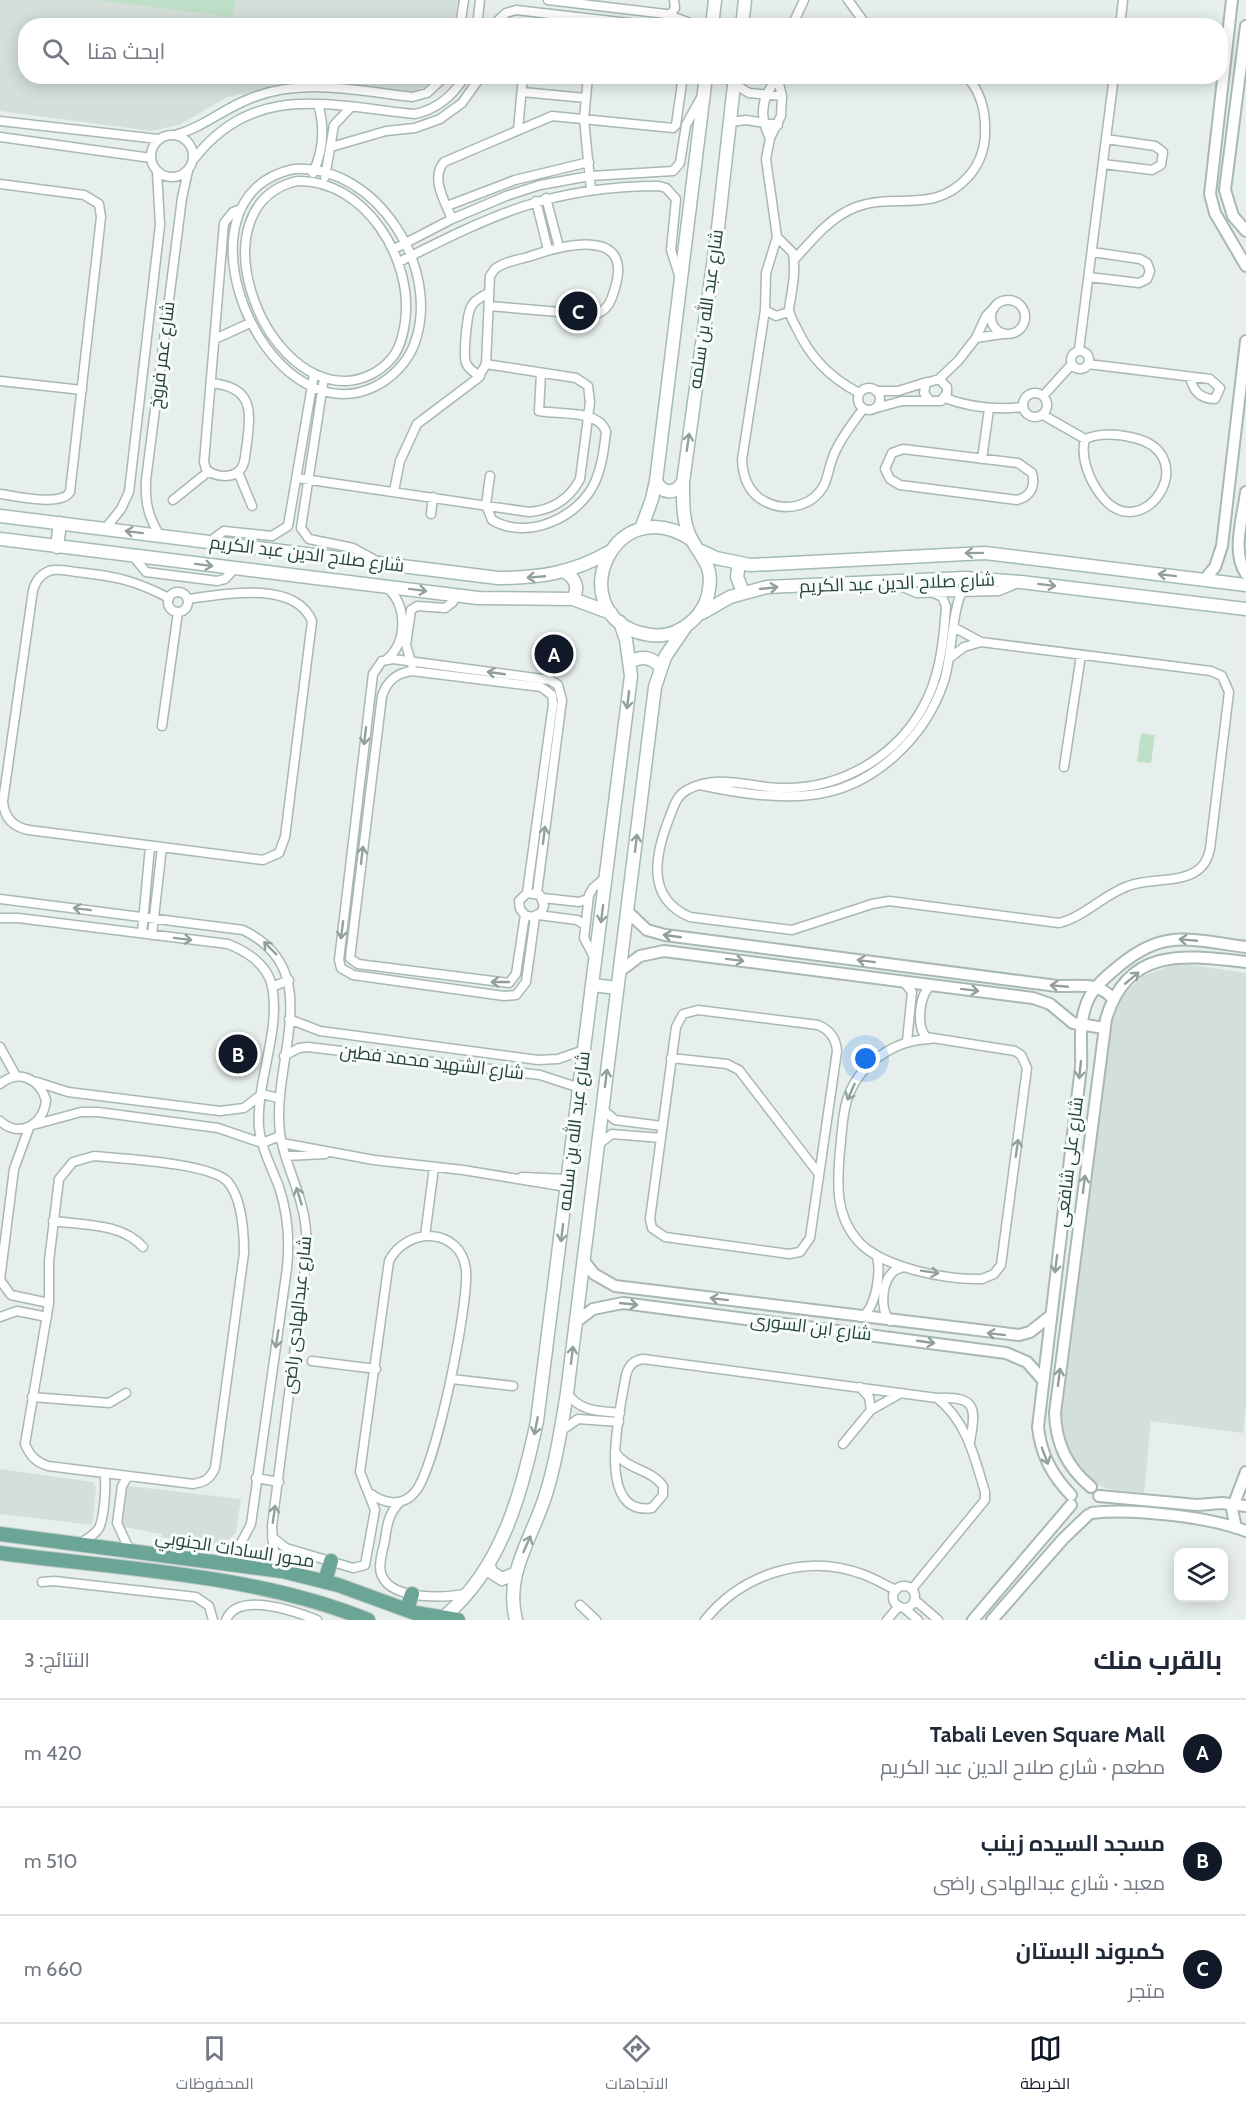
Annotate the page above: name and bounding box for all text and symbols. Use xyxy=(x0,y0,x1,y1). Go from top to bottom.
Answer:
search box xyxy=(18,18,1228,84)
icon: search xyxy=(39,35,72,68)
text: ابحث هنا xyxy=(87,38,165,65)
street label: شارع عبد الله بن سلمه xyxy=(683,228,729,390)
pin: C xyxy=(558,288,598,334)
street label: شارع عمر فروخ xyxy=(145,300,180,410)
one-way arrow xyxy=(683,432,694,452)
one-way arrow xyxy=(124,527,144,538)
street label: شارع صلاح الدين عبد الكريم xyxy=(208,531,406,578)
one-way arrow xyxy=(964,547,984,559)
one-way arrow xyxy=(193,560,213,571)
street label: شارع صلاح الدين عبد الكريم xyxy=(799,569,995,598)
one-way arrow xyxy=(1158,570,1178,581)
one-way arrow xyxy=(526,572,546,583)
one-way arrow xyxy=(1037,580,1057,591)
one-way arrow xyxy=(758,582,778,593)
one-way arrow xyxy=(408,585,428,596)
pin: A xyxy=(534,632,574,676)
one-way arrow xyxy=(487,667,507,678)
one-way arrow xyxy=(622,690,633,709)
one-way arrow xyxy=(360,726,371,746)
one-way arrow xyxy=(539,826,550,846)
one-way arrow xyxy=(630,833,641,853)
one-way arrow xyxy=(357,845,368,865)
one-way arrow xyxy=(73,903,93,914)
one-way arrow xyxy=(596,904,607,924)
one-way arrow xyxy=(337,919,348,939)
one-way arrow xyxy=(663,930,683,941)
one-way arrow xyxy=(173,933,193,944)
one-way arrow xyxy=(1179,934,1198,945)
one-way arrow xyxy=(262,941,277,956)
one-way arrow xyxy=(725,955,745,966)
one-way arrow xyxy=(856,955,876,966)
one-way arrow xyxy=(1124,971,1139,985)
one-way arrow xyxy=(491,976,510,987)
one-way arrow xyxy=(1050,980,1070,991)
one-way arrow xyxy=(960,985,980,996)
pin: B xyxy=(218,1032,258,1076)
street label: شارع الشهيد محمد فطين xyxy=(338,1040,525,1085)
your location xyxy=(851,1044,880,1073)
street label: شارع عبد الله بن سلمه xyxy=(552,1050,596,1212)
one-way arrow xyxy=(1074,1060,1085,1080)
one-way arrow xyxy=(601,1069,612,1088)
one-way arrow xyxy=(845,1082,856,1100)
street label: شارع على شافعى xyxy=(1050,1096,1089,1228)
one-way arrow xyxy=(1011,1138,1022,1158)
one-way arrow xyxy=(1079,1174,1090,1194)
one-way arrow xyxy=(293,1187,304,1206)
one-way arrow xyxy=(556,1223,567,1242)
street label: شارع عبدالهادى راضى xyxy=(278,1235,317,1395)
one-way arrow xyxy=(1050,1253,1061,1273)
one-way arrow xyxy=(920,1267,940,1278)
one-way arrow xyxy=(710,1293,730,1304)
one-way arrow xyxy=(618,1299,638,1310)
street label: شارع ابن السورى xyxy=(749,1309,873,1346)
one-way arrow xyxy=(987,1328,1007,1339)
one-way arrow xyxy=(271,1329,282,1348)
one-way arrow xyxy=(916,1336,936,1347)
one-way arrow xyxy=(566,1345,577,1365)
one-way arrow xyxy=(1054,1368,1065,1388)
one-way arrow xyxy=(530,1416,541,1436)
one-way arrow xyxy=(1040,1447,1051,1465)
one-way arrow xyxy=(268,1505,279,1525)
street label: محور السادات الجنوبي xyxy=(153,1526,316,1575)
one-way arrow xyxy=(522,1535,533,1553)
map controls xyxy=(1174,1548,1228,1602)
button: layers xyxy=(1174,1548,1228,1602)
text: بالقرب منك xyxy=(1094,1644,1222,1676)
text: النتائج: 3 xyxy=(24,1648,90,1672)
text: Tabali Leven Square Mall xyxy=(930,1721,1165,1748)
text: 420 m xyxy=(24,1741,82,1765)
text: A xyxy=(1196,1741,1209,1765)
text: مطعم · شارع صلاح الدين عبد الكريم xyxy=(880,1755,1165,1779)
text: مسجد السيده زينب xyxy=(981,1830,1165,1857)
text: 510 m xyxy=(24,1849,77,1873)
text: B xyxy=(1196,1849,1209,1873)
text: معبد · شارع عبدالهادى راضى xyxy=(933,1871,1165,1895)
text: كمبوند البستان xyxy=(1016,1938,1165,1965)
text: 660 m xyxy=(24,1957,83,1981)
text: C xyxy=(1196,1957,1209,1981)
text: متجر xyxy=(1128,1979,1165,2003)
tab: المحفوظات xyxy=(176,2032,254,2098)
tab: الاتجاهات xyxy=(605,2032,669,2098)
tab: الخريطة xyxy=(1020,2032,1070,2098)

